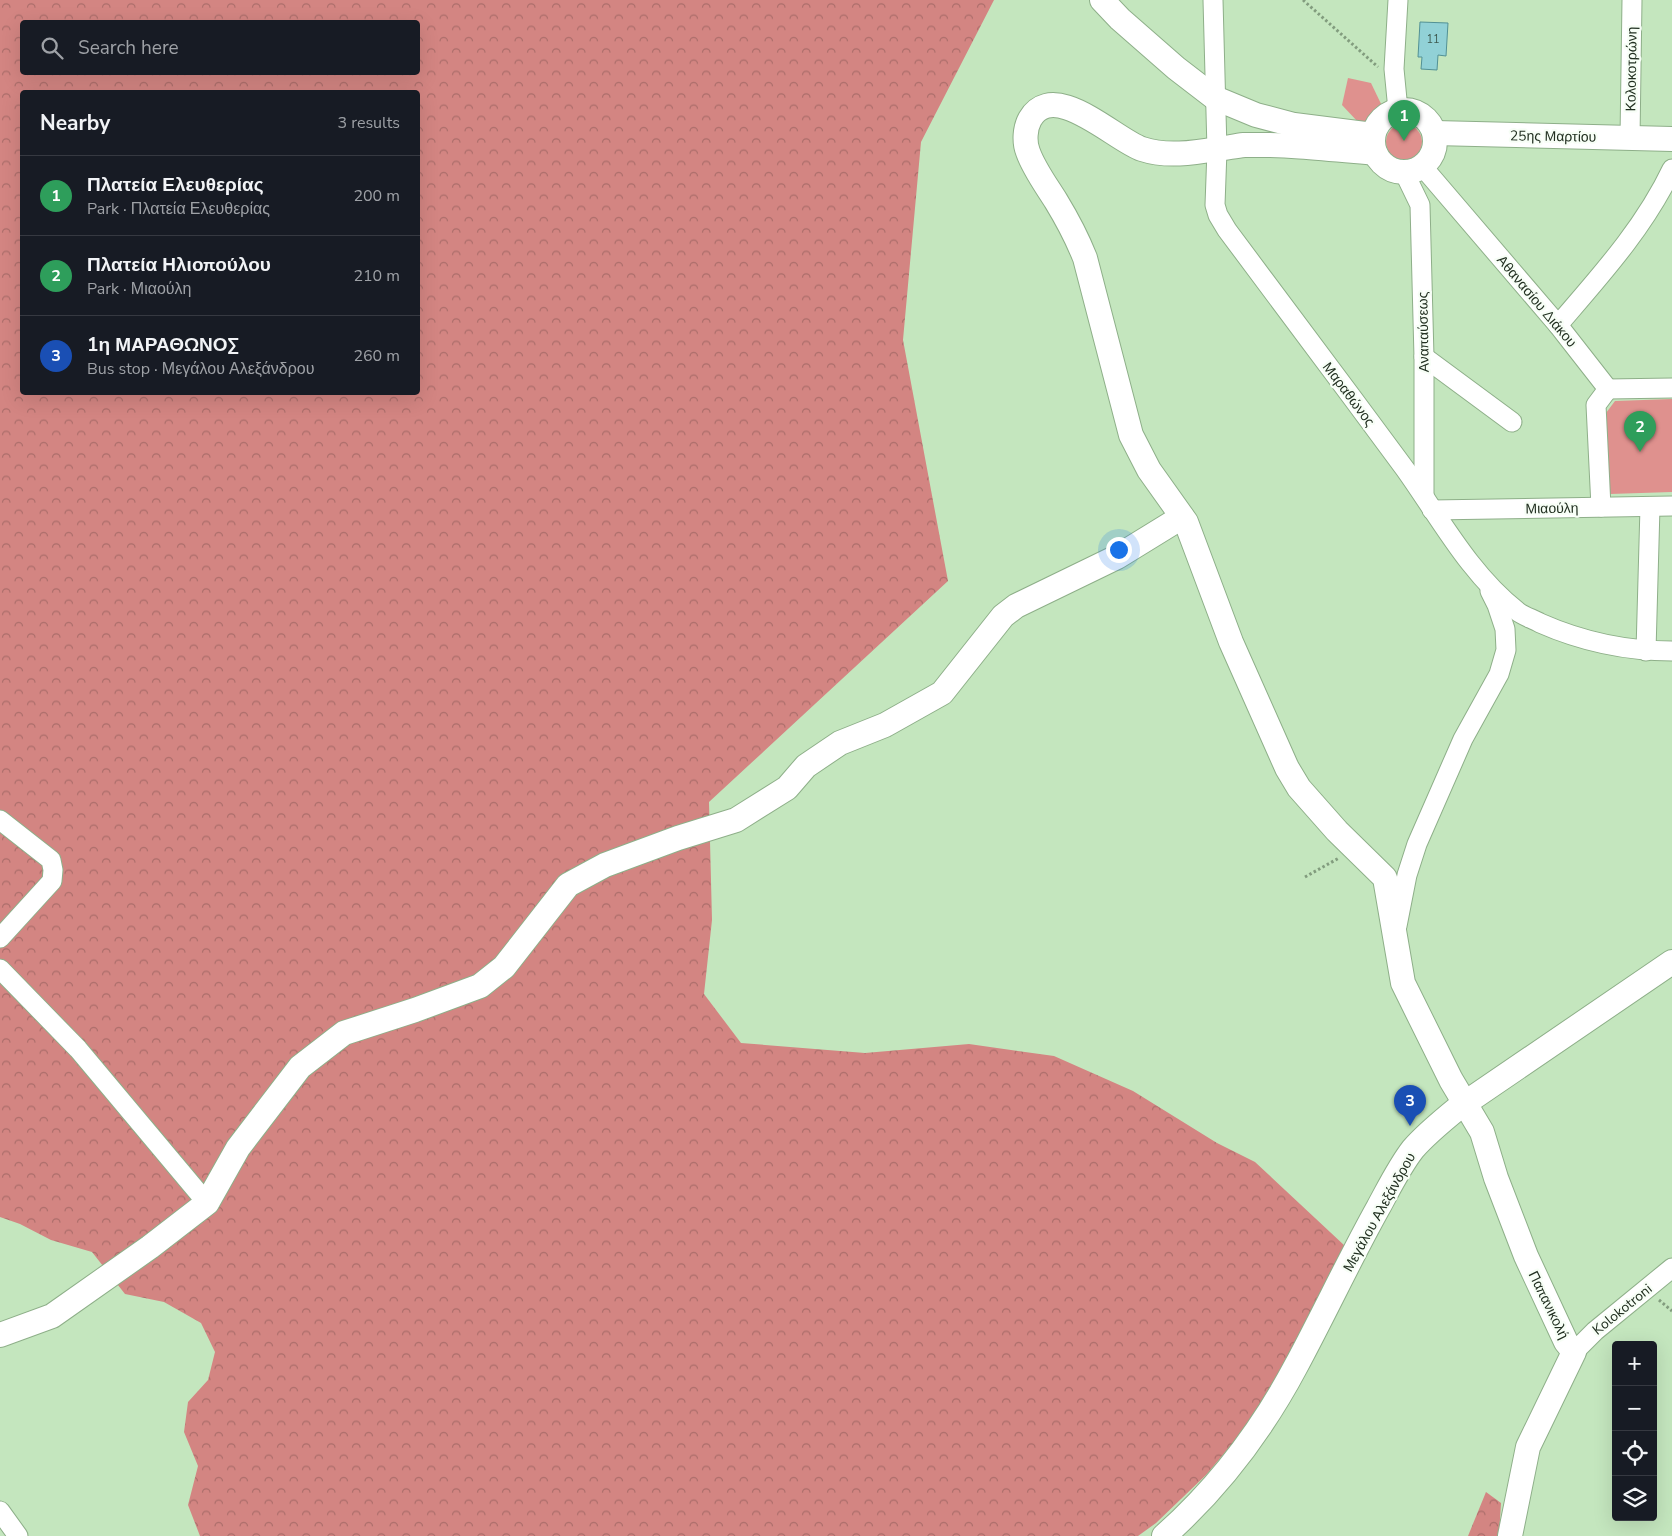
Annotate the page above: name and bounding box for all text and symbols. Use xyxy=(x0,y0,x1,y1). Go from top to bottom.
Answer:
search box xyxy=(20,20,420,75)
street label: Κολοκοτρώνη xyxy=(1621,26,1642,112)
house number: 11 xyxy=(1426,32,1440,47)
icon: search xyxy=(38,34,66,62)
text: Search here xyxy=(78,35,179,61)
pin: 1 xyxy=(1388,100,1420,141)
text: Nearby xyxy=(40,109,110,137)
text: 3 results xyxy=(338,112,400,134)
street label: 25ης Μαρτίου xyxy=(1510,126,1596,147)
text: Πλατεία Ελευθερίας xyxy=(87,172,264,198)
text: 1 xyxy=(51,185,61,207)
text: 200 m xyxy=(353,185,400,207)
text: Park · Πλατεία Ελευθερίας xyxy=(87,198,270,220)
street label: Αθανασίου Διάκου xyxy=(1492,251,1581,351)
text: Πλατεία Ηλιοπούλου xyxy=(87,252,271,278)
text: 2 xyxy=(51,265,61,287)
text: 210 m xyxy=(353,265,400,287)
text: Park · Μιαούλη xyxy=(87,278,192,300)
street label: Αναπαύσεως xyxy=(1413,291,1434,373)
text: 1η ΜΑΡΑΘΩΝΟΣ xyxy=(87,332,239,358)
text: 3 xyxy=(51,345,61,367)
text: 260 m xyxy=(353,345,400,367)
text: Bus stop · Μεγάλου Αλεξάνδρου xyxy=(87,358,315,380)
street label: Μαραθώνος xyxy=(1318,358,1379,431)
pin: 2 xyxy=(1624,411,1656,452)
street label: Μιαούλη xyxy=(1525,499,1579,518)
your location xyxy=(1106,537,1132,563)
pin: 3 xyxy=(1394,1085,1426,1126)
street label: Μεγάλου Αλεξάνδρου xyxy=(1339,1149,1420,1275)
street label: Παπανικολή xyxy=(1524,1268,1573,1343)
street label: Kolokotroni xyxy=(1589,1279,1656,1339)
map controls xyxy=(1612,1341,1657,1521)
button: + xyxy=(1612,1341,1657,1386)
button: − xyxy=(1612,1386,1657,1431)
button: locate xyxy=(1612,1431,1657,1476)
button: layers xyxy=(1612,1476,1657,1521)

